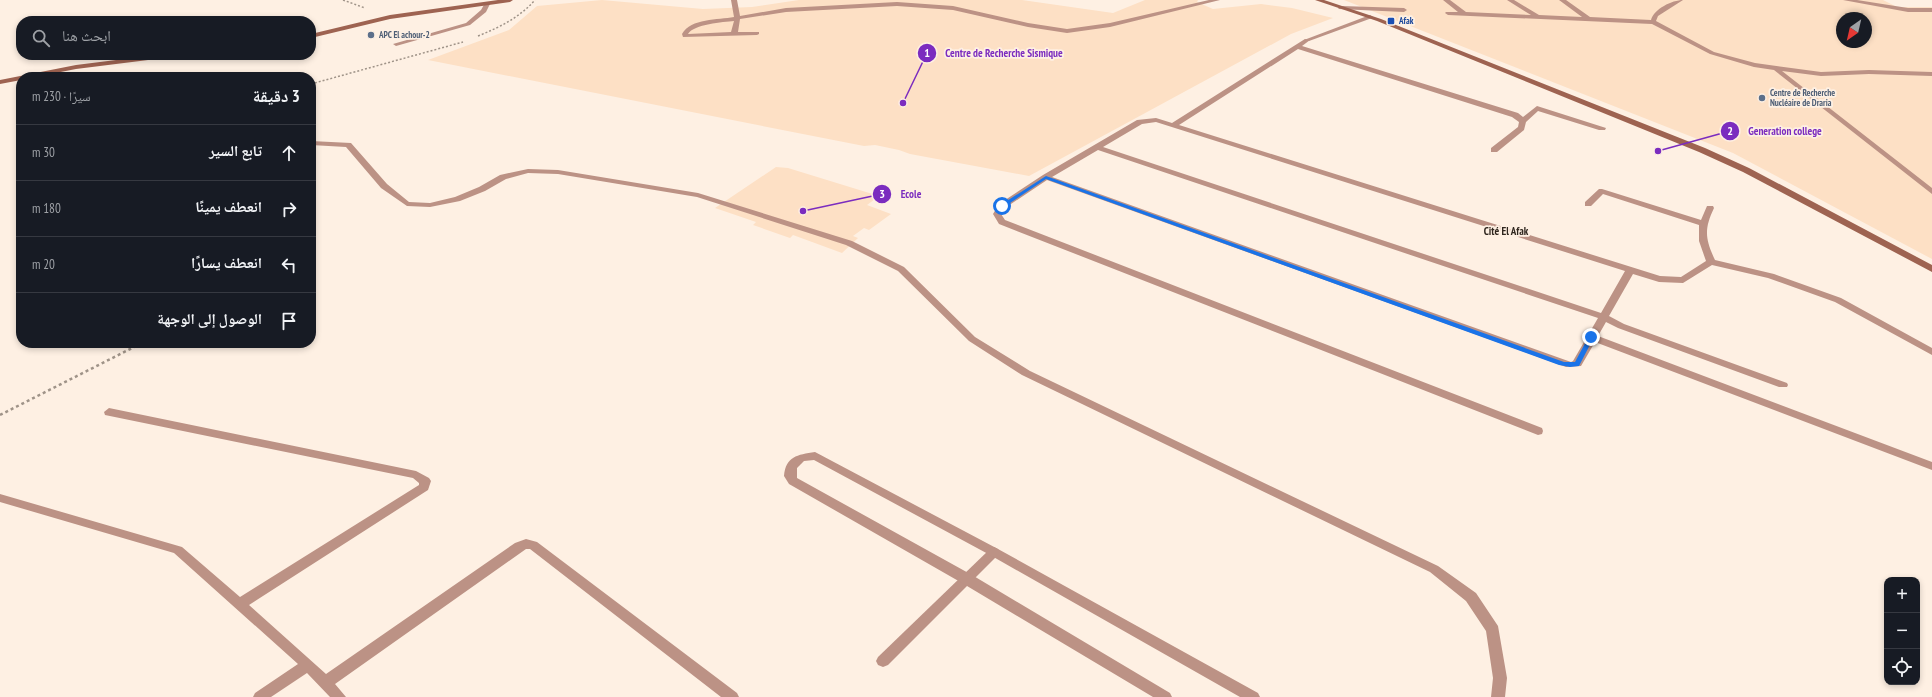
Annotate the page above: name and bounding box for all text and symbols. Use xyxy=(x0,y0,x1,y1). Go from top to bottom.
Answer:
north arrow xyxy=(1836,12,1872,48)
place label: Afak xyxy=(1398,15,1414,26)
search box xyxy=(16,16,316,60)
marker: Afak xyxy=(1386,16,1396,26)
text: ابحث هنا xyxy=(62,26,111,45)
icon: search xyxy=(30,27,52,49)
place label: APC El achour-2 xyxy=(378,29,430,40)
marker: APC El achour-2 xyxy=(366,30,376,40)
callout: Centre de Recherche Sismique xyxy=(917,42,1070,65)
text: 1 xyxy=(924,45,930,60)
text: Centre de Recherche Sismique xyxy=(945,46,1063,60)
text: 3 دقيقة xyxy=(253,85,300,107)
place label: Centre de Recherche Nucléaire de Draria xyxy=(1770,87,1835,108)
text: سيرًا · 230 m xyxy=(32,88,91,105)
marker: Centre de Recherche Nucléaire de Draria xyxy=(1757,93,1767,103)
callout: Generation college xyxy=(1720,119,1830,142)
text: 2 xyxy=(1727,123,1733,138)
text: Generation college xyxy=(1748,124,1822,138)
text: تابع السير xyxy=(209,141,262,160)
icon: ahead xyxy=(278,142,300,164)
text: 30 m xyxy=(32,144,55,161)
callout: Ecole xyxy=(872,182,929,205)
text: 3 xyxy=(879,186,885,201)
text: Ecole xyxy=(901,187,922,201)
text: انعطف يمينًا xyxy=(195,197,262,216)
route start xyxy=(993,197,1011,215)
icon: right xyxy=(278,198,300,220)
text: 180 m xyxy=(32,200,61,217)
district label: Cité El Afak xyxy=(1484,224,1529,238)
text: انعطف يسارًا xyxy=(191,253,262,272)
icon: left xyxy=(278,254,300,276)
text: 20 m xyxy=(32,256,55,273)
text: الوصول إلى الوجهة xyxy=(157,309,262,328)
icon: arrive xyxy=(278,310,300,332)
route end xyxy=(1582,328,1600,346)
map controls xyxy=(1884,577,1920,685)
button: + xyxy=(1884,577,1920,613)
button: − xyxy=(1884,613,1920,649)
button: locate xyxy=(1884,649,1920,685)

